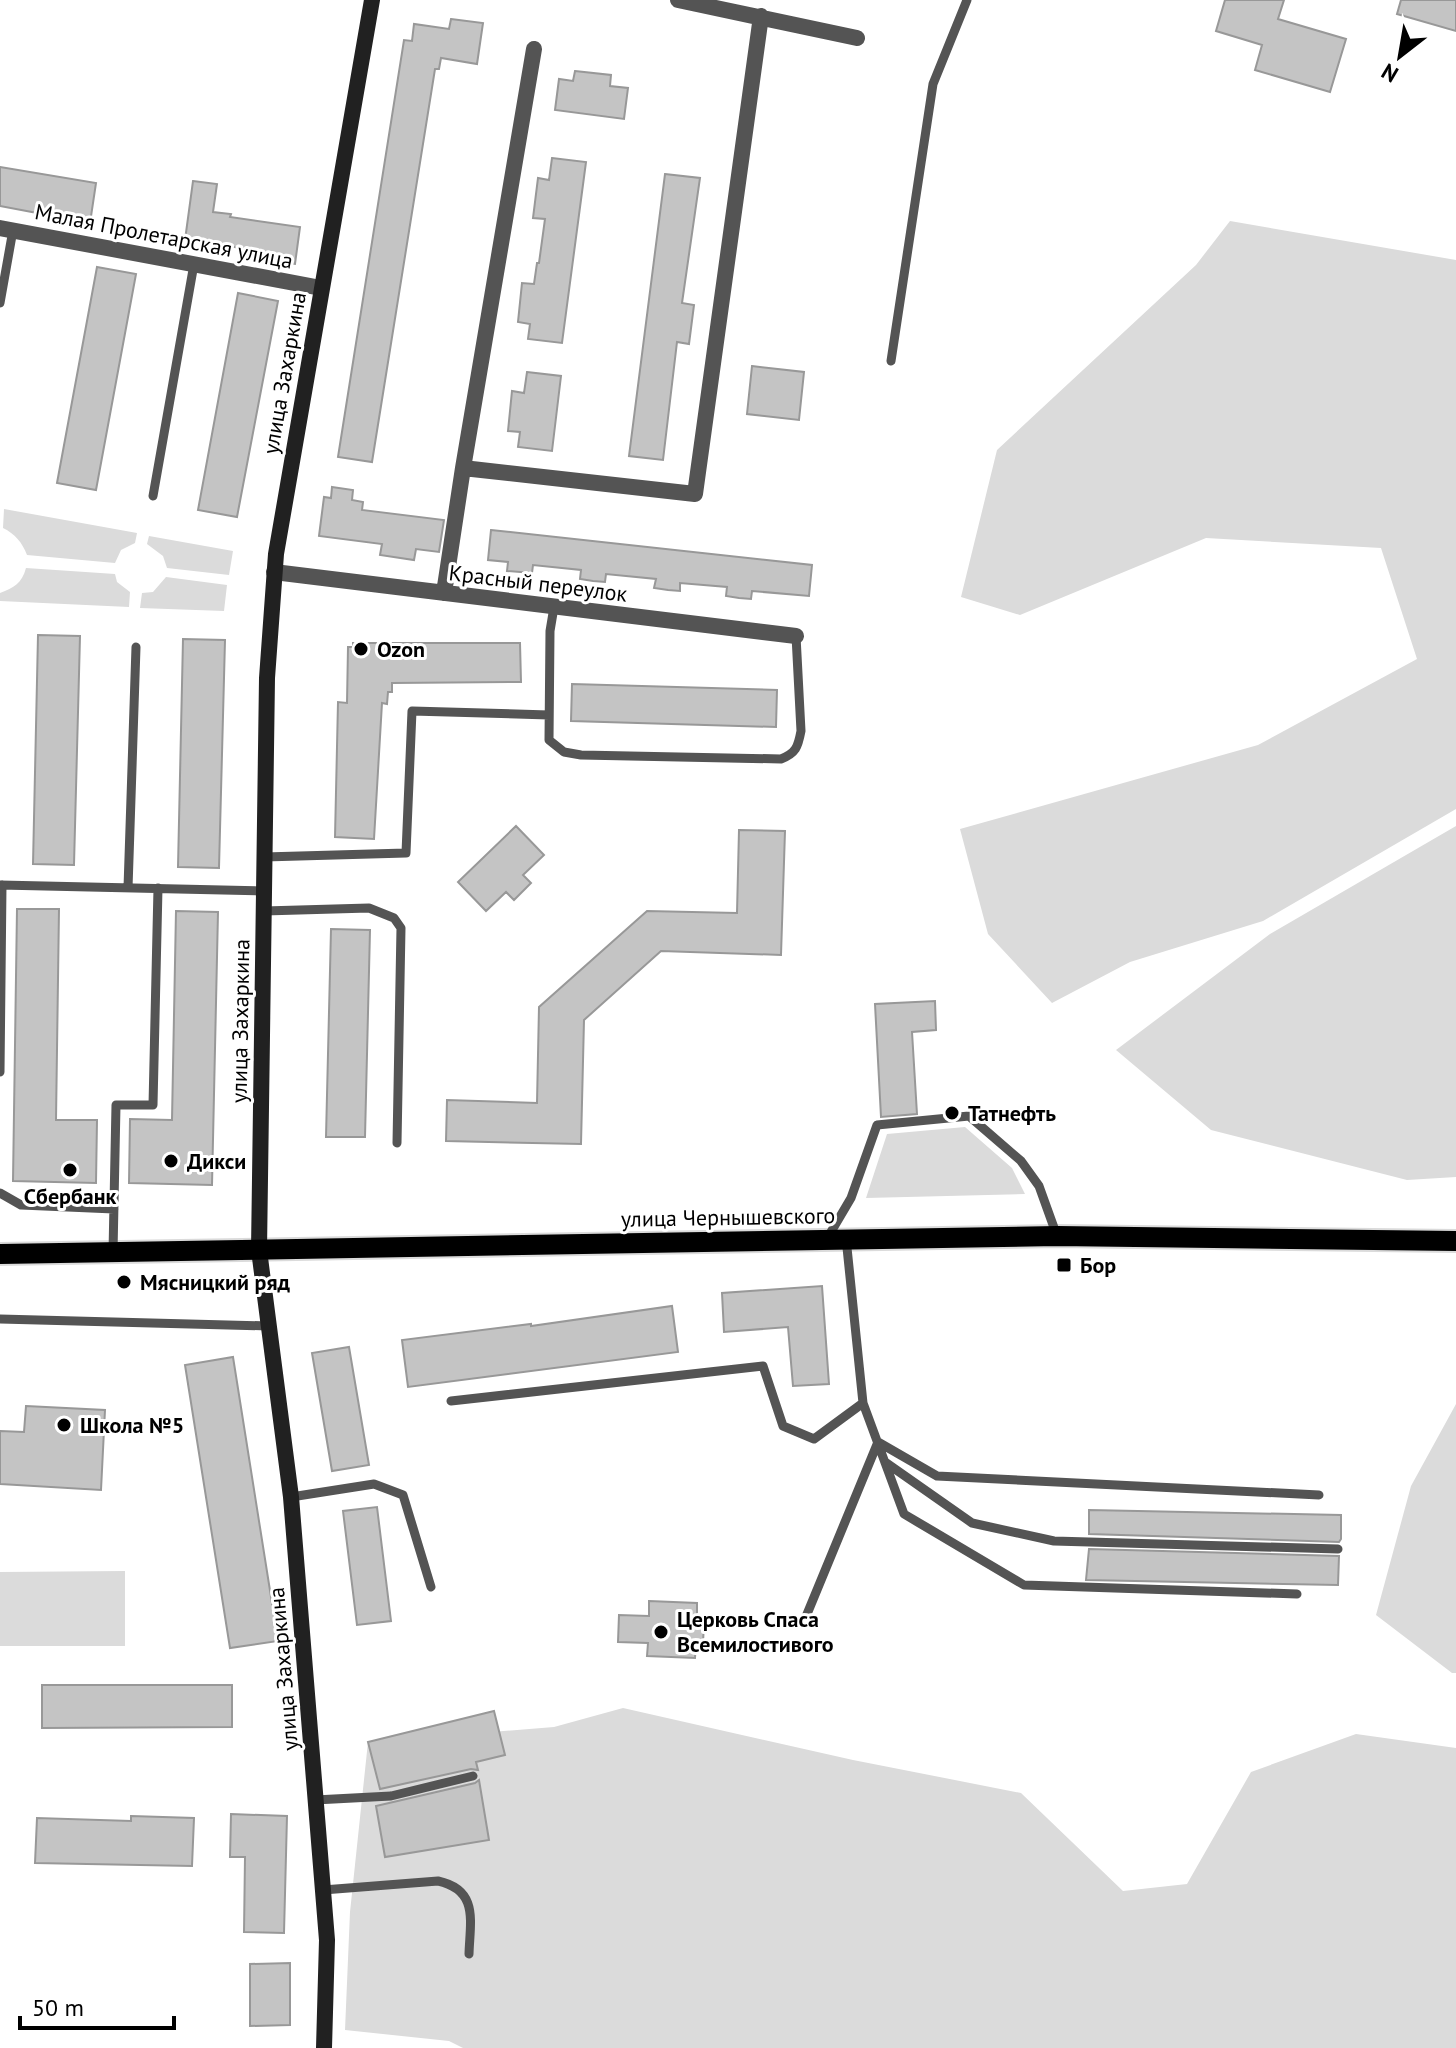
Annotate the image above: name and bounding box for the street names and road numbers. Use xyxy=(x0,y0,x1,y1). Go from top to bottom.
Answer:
street label: Малая Пролетарская улица xyxy=(33,197,295,275)
street label: улица Захаркина xyxy=(256,290,312,456)
street label: Красный переулок xyxy=(447,558,629,608)
street label: улица Захаркина xyxy=(225,939,255,1103)
street label: улица Чернышевского xyxy=(620,1201,836,1233)
street label: улица Захаркина xyxy=(262,1586,304,1752)

